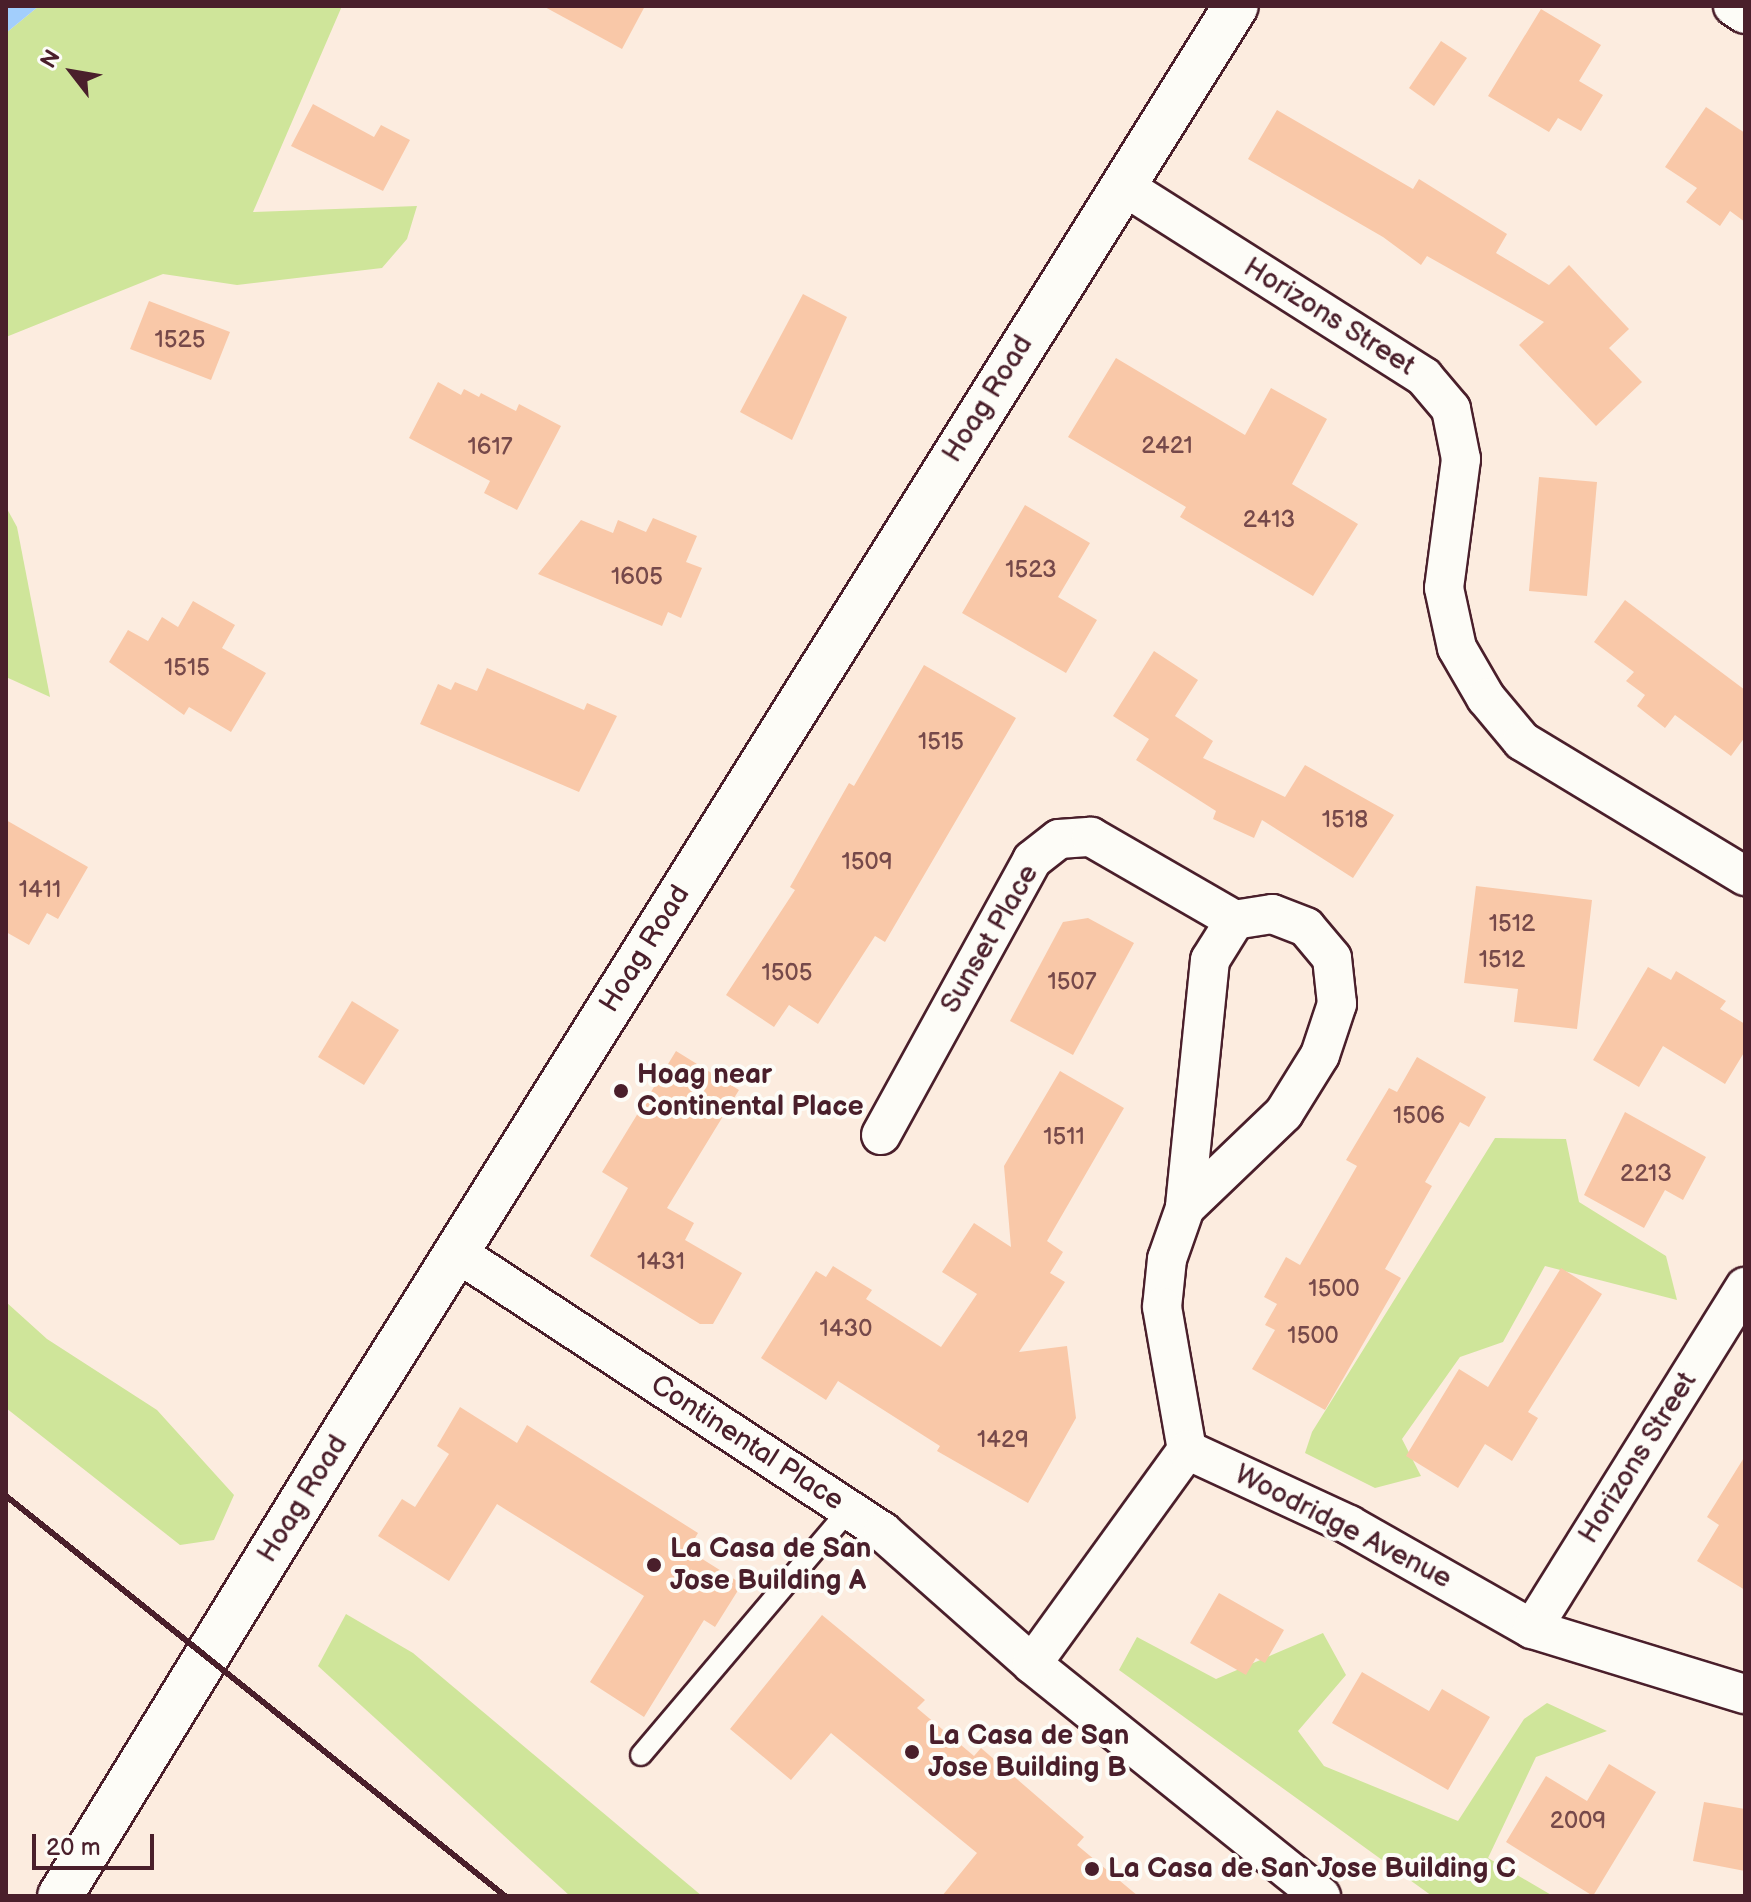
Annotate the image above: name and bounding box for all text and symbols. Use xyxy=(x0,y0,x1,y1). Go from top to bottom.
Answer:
north arrow xyxy=(32,32,112,112)
text: N xyxy=(35,45,67,73)
street label: Horizons Street xyxy=(1237,251,1421,383)
house number: 1525 xyxy=(155,326,205,354)
street label: Hoag Road xyxy=(936,329,1040,469)
house number: 2421 xyxy=(1141,432,1193,460)
house number: 1617 xyxy=(467,433,513,461)
house number: 2413 xyxy=(1243,506,1295,534)
house number: 1523 xyxy=(1005,556,1057,584)
house number: 1605 xyxy=(611,563,663,591)
house number: 1515 xyxy=(164,654,210,682)
house number: 1515 xyxy=(918,728,964,756)
house number: 1518 xyxy=(1322,806,1368,834)
house number: 1509 xyxy=(841,848,893,876)
street label: Sunset Place xyxy=(934,859,1046,1019)
house number: 1411 xyxy=(19,876,61,904)
street label: Hoag Road xyxy=(593,879,697,1019)
house number: 1512 xyxy=(1489,910,1535,938)
house number: 1512 xyxy=(1479,946,1525,974)
house number: 1505 xyxy=(762,959,812,987)
house number: 1507 xyxy=(1048,968,1096,996)
place label: Hoag near Continental Place xyxy=(637,1058,864,1124)
marker: Hoag near Continental Place xyxy=(612,1082,630,1100)
house number: 1506 xyxy=(1393,1102,1445,1130)
house number: 1511 xyxy=(1043,1123,1085,1151)
house number: 2213 xyxy=(1620,1160,1672,1188)
house number: 1431 xyxy=(637,1248,685,1276)
house number: 1500 xyxy=(1308,1275,1360,1303)
house number: 1430 xyxy=(820,1315,872,1343)
house number: 1500 xyxy=(1287,1322,1339,1350)
street label: Horizons Street xyxy=(1572,1366,1704,1550)
street label: Continental Place xyxy=(644,1368,850,1518)
house number: 1429 xyxy=(977,1426,1029,1454)
street label: Hoag Road xyxy=(251,1429,355,1569)
street label: Woodridge Avenue xyxy=(1229,1458,1457,1596)
place label: La Casa de San Jose Building A xyxy=(670,1532,871,1598)
marker: La Casa de San Jose Building A xyxy=(645,1556,663,1574)
place label: La Casa de San Jose Building B xyxy=(928,1719,1129,1785)
marker: La Casa de San Jose Building B xyxy=(903,1743,921,1761)
house number: 2009 xyxy=(1550,1807,1606,1835)
scale bar xyxy=(36,1818,158,1868)
text: 20 m xyxy=(46,1833,101,1862)
place label: La Casa de San Jose Building C xyxy=(1108,1852,1516,1886)
marker: La Casa de San Jose Building C xyxy=(1083,1860,1101,1878)

